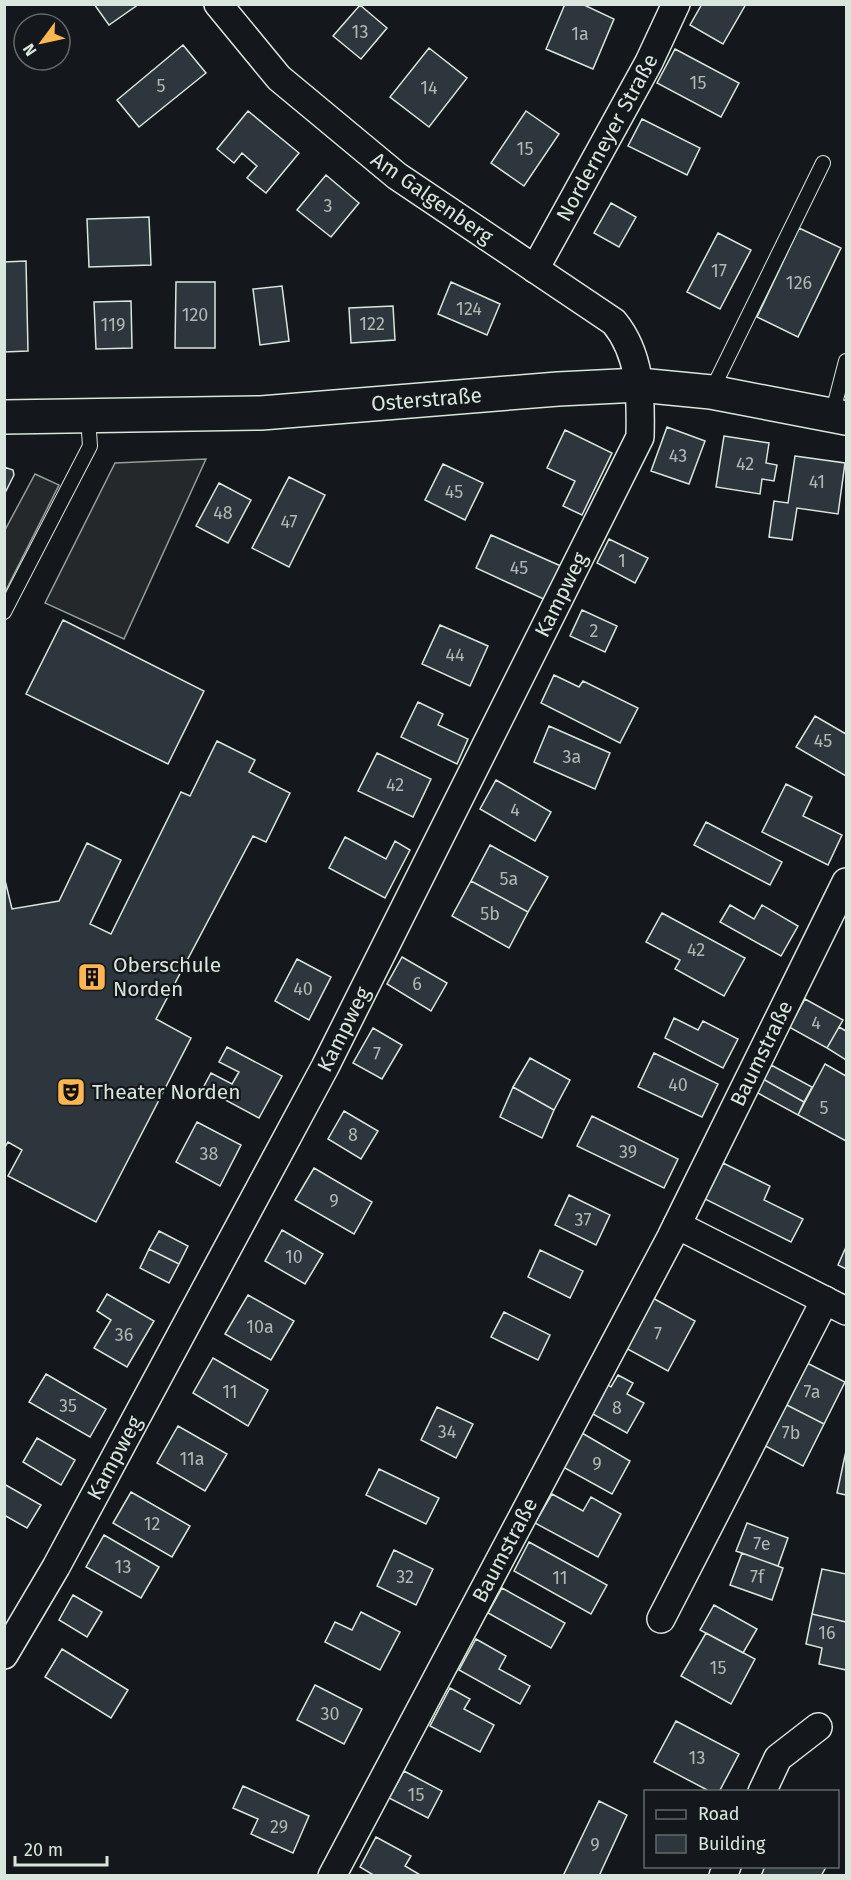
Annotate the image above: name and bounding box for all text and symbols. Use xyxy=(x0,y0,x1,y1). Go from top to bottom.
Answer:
north arrow xyxy=(12,12,72,72)
house number: 13 xyxy=(352,21,368,43)
house number: 1a xyxy=(571,23,589,45)
text: N xyxy=(19,40,41,60)
street label: Norderneyer Straße xyxy=(551,50,664,226)
house number: 15 xyxy=(690,72,706,94)
house number: 5 xyxy=(156,75,166,97)
house number: 14 xyxy=(420,77,438,99)
house number: 15 xyxy=(517,138,533,160)
street label: Am Galgenberg xyxy=(366,146,498,250)
house number: 3 xyxy=(324,195,332,217)
house number: 17 xyxy=(711,260,727,282)
house number: 126 xyxy=(786,272,812,294)
house number: 124 xyxy=(456,298,482,320)
house number: 120 xyxy=(182,304,208,326)
house number: 122 xyxy=(359,313,385,335)
house number: 119 xyxy=(101,314,125,336)
street label: Osterstraße xyxy=(370,382,483,417)
house number: 43 xyxy=(669,445,687,467)
house number: 42 xyxy=(736,453,754,475)
house number: 41 xyxy=(809,471,825,493)
house number: 45 xyxy=(445,481,463,503)
house number: 48 xyxy=(213,502,233,524)
house number: 47 xyxy=(280,511,298,533)
street label: Kampweg xyxy=(529,548,593,642)
house number: 1 xyxy=(618,550,626,572)
house number: 45 xyxy=(510,557,528,579)
house number: 2 xyxy=(590,620,599,642)
house number: 44 xyxy=(445,644,465,666)
house number: 45 xyxy=(814,730,832,752)
house number: 3a xyxy=(563,746,581,768)
house number: 42 xyxy=(386,774,404,796)
house number: 4 xyxy=(510,799,520,821)
house number: 5a xyxy=(500,868,518,890)
house number: 5b xyxy=(480,903,500,925)
house number: 42 xyxy=(687,939,705,961)
place label: Oberschule Norden xyxy=(113,952,221,1002)
building icon: Oberschule Norden xyxy=(76,961,108,993)
house number: 6 xyxy=(412,973,422,995)
house number: 40 xyxy=(293,978,313,1000)
street label: Kampweg xyxy=(312,983,376,1076)
street label: Baumstraße xyxy=(724,996,798,1111)
house number: 4 xyxy=(811,1012,821,1034)
house number: 7 xyxy=(373,1043,381,1065)
house number: 40 xyxy=(668,1074,688,1096)
theatre icon: Theater Norden xyxy=(55,1076,87,1108)
place label: Theater Norden xyxy=(92,1079,241,1105)
house number: 5 xyxy=(819,1097,829,1119)
house number: 8 xyxy=(348,1124,358,1146)
house number: 39 xyxy=(619,1141,637,1163)
house number: 38 xyxy=(200,1143,219,1165)
house number: 9 xyxy=(329,1190,339,1212)
house number: 37 xyxy=(575,1209,591,1231)
house number: 10 xyxy=(285,1246,303,1268)
house number: 10a xyxy=(246,1316,274,1338)
house number: 7 xyxy=(654,1323,662,1345)
house number: 36 xyxy=(115,1324,133,1346)
house number: 11 xyxy=(222,1381,238,1403)
house number: 7a xyxy=(803,1381,821,1403)
house number: 35 xyxy=(59,1395,77,1417)
house number: 8 xyxy=(612,1397,622,1419)
street label: Kampweg xyxy=(82,1411,148,1504)
house number: 34 xyxy=(438,1421,457,1443)
house number: 7b xyxy=(782,1422,800,1444)
house number: 11a xyxy=(179,1448,205,1470)
house number: 9 xyxy=(592,1453,602,1475)
street label: Baumstraße xyxy=(467,1493,543,1607)
house number: 12 xyxy=(144,1513,160,1535)
house number: 7e xyxy=(753,1533,771,1555)
house number: 13 xyxy=(115,1556,131,1578)
house number: 32 xyxy=(396,1566,414,1588)
house number: 7f xyxy=(750,1566,766,1588)
house number: 11 xyxy=(552,1567,568,1589)
house number: 16 xyxy=(818,1622,836,1644)
house number: 15 xyxy=(710,1657,726,1679)
house number: 30 xyxy=(320,1703,340,1725)
house number: 13 xyxy=(689,1747,705,1769)
house number: 15 xyxy=(408,1784,424,1806)
legend xyxy=(644,1790,839,1868)
text: Road xyxy=(698,1803,740,1825)
house number: 29 xyxy=(270,1816,288,1838)
scale bar xyxy=(15,1829,106,1867)
text: Building xyxy=(698,1833,766,1855)
house number: 9 xyxy=(590,1834,600,1856)
text: 20 m xyxy=(24,1839,63,1861)

